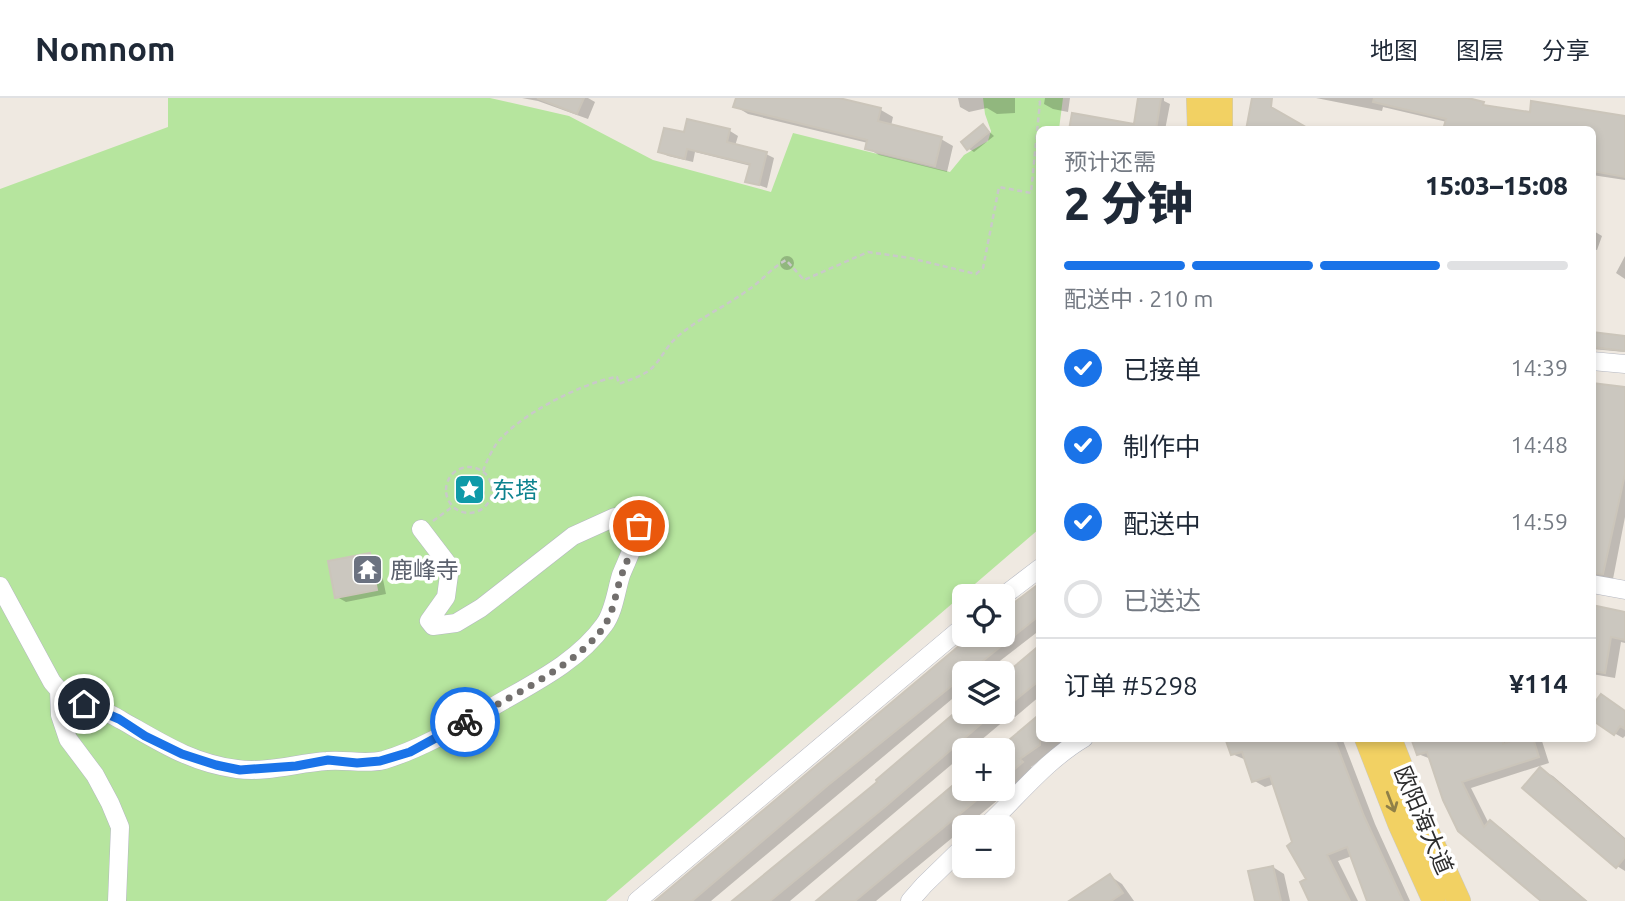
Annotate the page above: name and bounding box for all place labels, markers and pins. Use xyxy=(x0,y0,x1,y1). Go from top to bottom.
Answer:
place icon: 东塔 xyxy=(452,472,486,506)
place label: 东塔 xyxy=(492,477,538,502)
pin xyxy=(609,496,669,556)
temple icon: 鹿峰寺 xyxy=(350,552,384,586)
place label: 鹿峰寺 xyxy=(390,557,459,582)
pin xyxy=(54,674,114,734)

